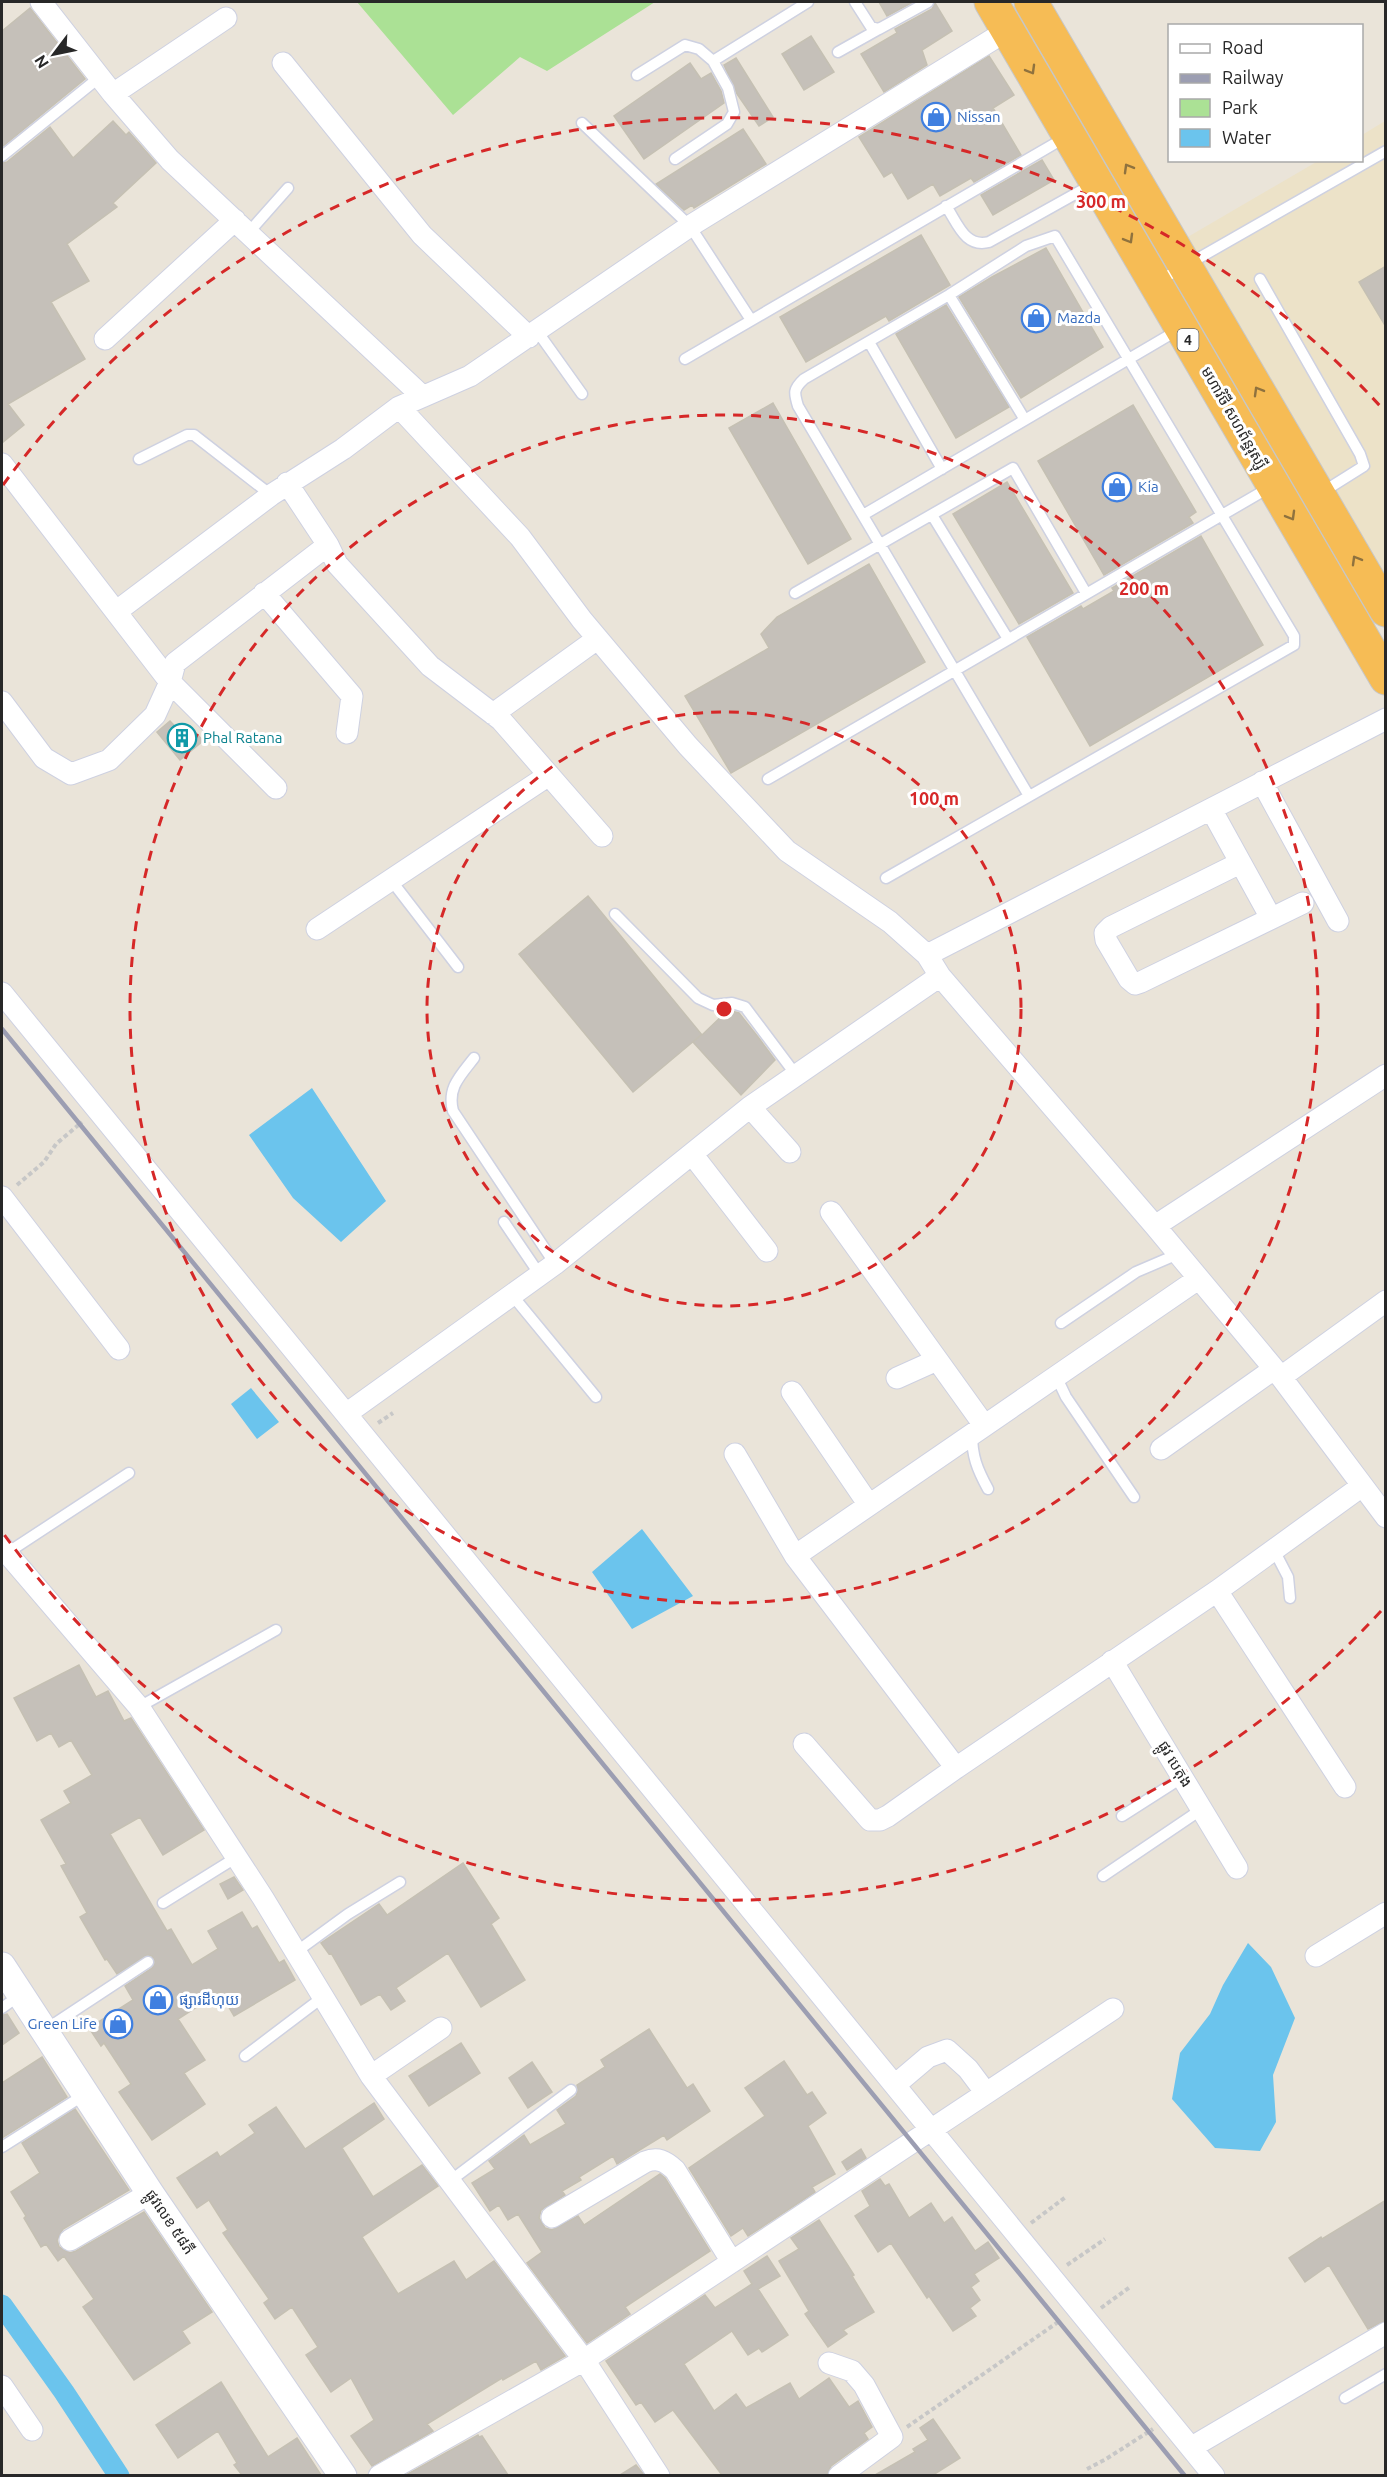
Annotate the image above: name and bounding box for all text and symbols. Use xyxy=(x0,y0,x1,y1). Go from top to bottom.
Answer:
north arrow xyxy=(24,24,84,84)
legend xyxy=(1168,24,1363,162)
text: Road xyxy=(1222,37,1264,57)
text: N xyxy=(30,52,52,72)
one-way arrow xyxy=(1023,64,1035,74)
text: Railway xyxy=(1222,67,1284,87)
text: Park xyxy=(1222,97,1258,117)
shop icon: Nissan xyxy=(920,101,952,133)
place label: Nissan xyxy=(957,108,1001,125)
text: Water xyxy=(1222,127,1272,147)
one-way arrow xyxy=(1124,164,1135,174)
text: 300 m xyxy=(1076,191,1126,211)
one-way arrow xyxy=(1122,233,1133,243)
shop icon: Mazda xyxy=(1020,302,1052,334)
place label: Mazda xyxy=(1057,309,1101,326)
road number: 4 xyxy=(1178,329,1198,351)
street label: មហាវិថី សហព័ន្ធរុស្ស៊ី xyxy=(1194,363,1271,474)
one-way arrow xyxy=(1254,387,1266,397)
shop icon: Kia xyxy=(1101,471,1133,503)
place label: Kia xyxy=(1138,478,1159,495)
one-way arrow xyxy=(1284,510,1295,520)
one-way arrow xyxy=(1352,556,1363,566)
text: 200 m xyxy=(1119,578,1169,598)
building icon: Phal Ratana xyxy=(166,722,198,754)
place label: Phal Ratana xyxy=(203,729,283,746)
text: 100 m xyxy=(909,788,959,808)
centre of rings xyxy=(714,999,734,1019)
street label: ផ្លូវ បេតុង xyxy=(1150,1738,1196,1793)
shop icon: ផ្សារដីហុយ xyxy=(142,1984,174,2016)
place label: ផ្សារដីហុយ xyxy=(179,1991,239,2009)
shop icon: Green Life xyxy=(102,2008,134,2040)
place label: Green Life xyxy=(28,2015,97,2032)
street label: ផ្លូវលេខ ៥៨ភី xyxy=(138,2186,198,2260)

